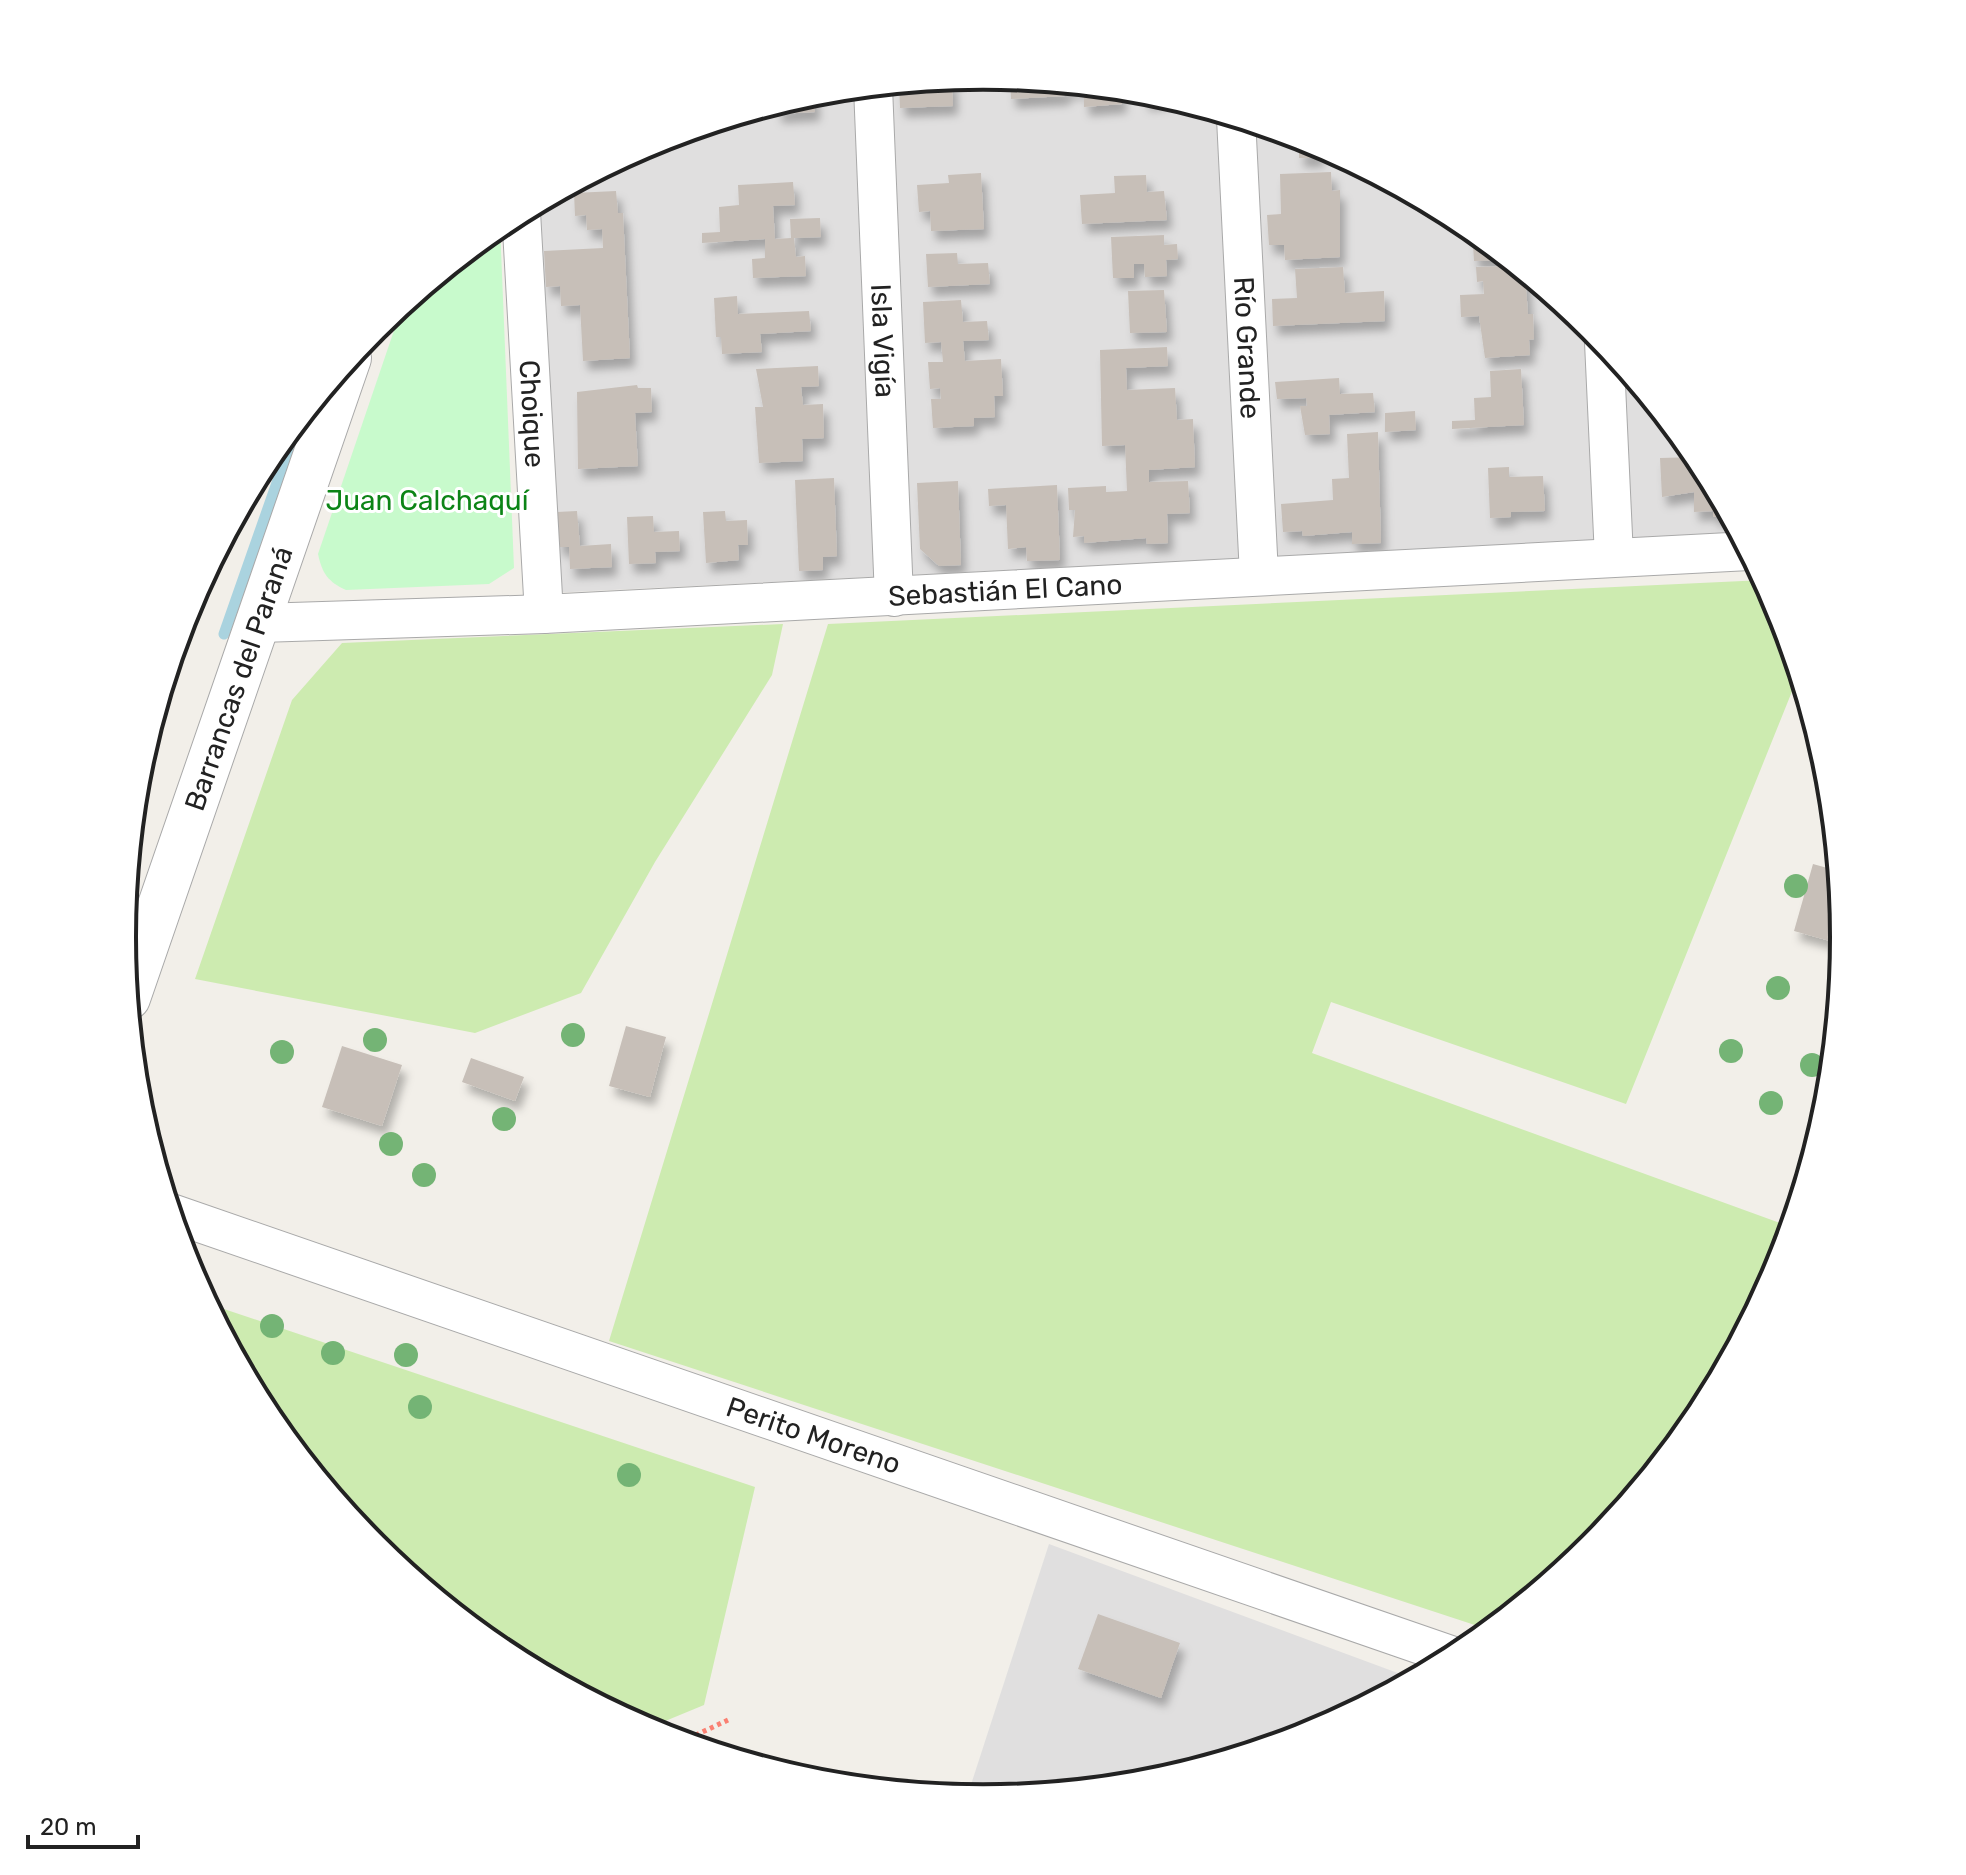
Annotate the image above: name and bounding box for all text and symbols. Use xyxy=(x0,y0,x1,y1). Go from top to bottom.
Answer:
street label: Río Grande xyxy=(1227,276,1267,420)
street label: Isla Vigía xyxy=(864,283,902,399)
street label: Choique xyxy=(512,359,552,468)
park label: Juan Calchaquí xyxy=(326,484,530,517)
street label: Barrancas del Paraná xyxy=(178,542,300,815)
street label: Sebastián El Cano xyxy=(887,568,1123,613)
street label: Perito Moreno xyxy=(722,1390,905,1481)
scale bar xyxy=(28,1799,138,1849)
text: 20 m xyxy=(40,1813,97,1841)

